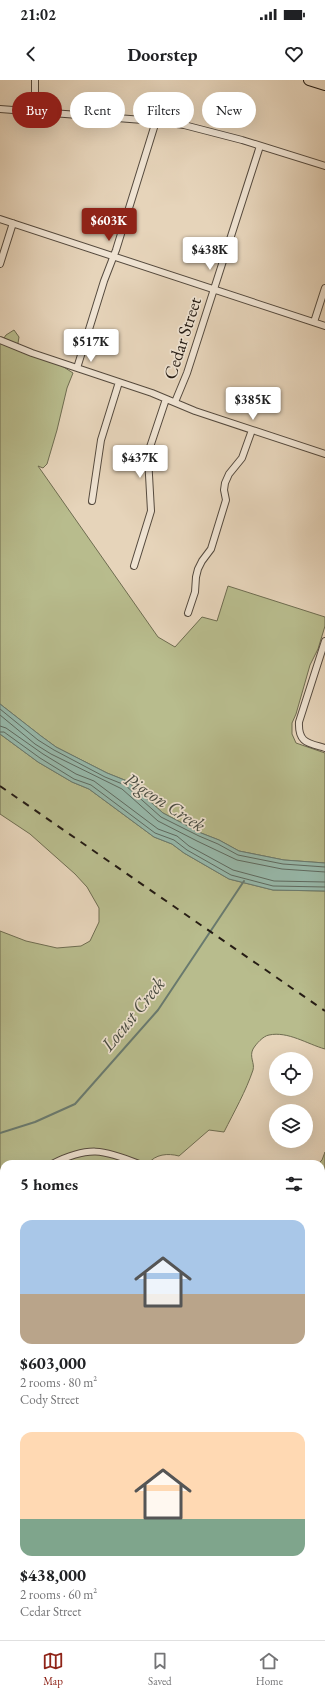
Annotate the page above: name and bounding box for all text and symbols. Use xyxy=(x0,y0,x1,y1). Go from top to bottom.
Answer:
text: 21:02 xyxy=(20,5,56,24)
icon: back xyxy=(20,43,42,65)
text: Doorstep xyxy=(127,43,198,66)
icon: heart xyxy=(283,43,305,65)
chip: Buy xyxy=(12,92,62,128)
chip: Rent xyxy=(70,92,125,128)
chip: Filters xyxy=(133,92,194,128)
chip: New xyxy=(202,92,256,128)
pin: $603K xyxy=(81,208,137,242)
text: $603K xyxy=(91,212,127,229)
pin: $438K xyxy=(182,237,238,271)
text: $438K xyxy=(192,241,228,258)
street label: Cedar Street xyxy=(158,294,206,382)
pin: $517K xyxy=(63,329,119,363)
text: $517K xyxy=(73,333,109,350)
pin: $385K xyxy=(225,387,281,421)
text: $385K xyxy=(235,391,271,408)
pin: $437K xyxy=(112,445,168,479)
text: $437K xyxy=(122,449,158,466)
water label: Pigeon Creek xyxy=(120,766,211,838)
water label: Locust Creek xyxy=(95,971,171,1057)
map controls xyxy=(269,1052,313,1148)
button: locate xyxy=(269,1052,313,1096)
button: layers xyxy=(269,1104,313,1148)
text: 5 homes xyxy=(20,1173,78,1195)
icon: filters xyxy=(283,1173,305,1195)
icon: home xyxy=(127,1246,199,1318)
text: $603,000 xyxy=(20,1352,86,1374)
text: 2 rooms · 80 m² xyxy=(20,1374,97,1391)
text: Cody Street xyxy=(20,1391,79,1408)
icon: home xyxy=(127,1458,199,1530)
text: $438,000 xyxy=(20,1564,86,1586)
text: 2 rooms · 60 m² xyxy=(20,1586,97,1603)
text: Cedar Street xyxy=(20,1603,81,1620)
tab: Map xyxy=(42,1650,64,1688)
tab: Saved xyxy=(148,1650,172,1688)
tab: Home xyxy=(256,1650,283,1688)

